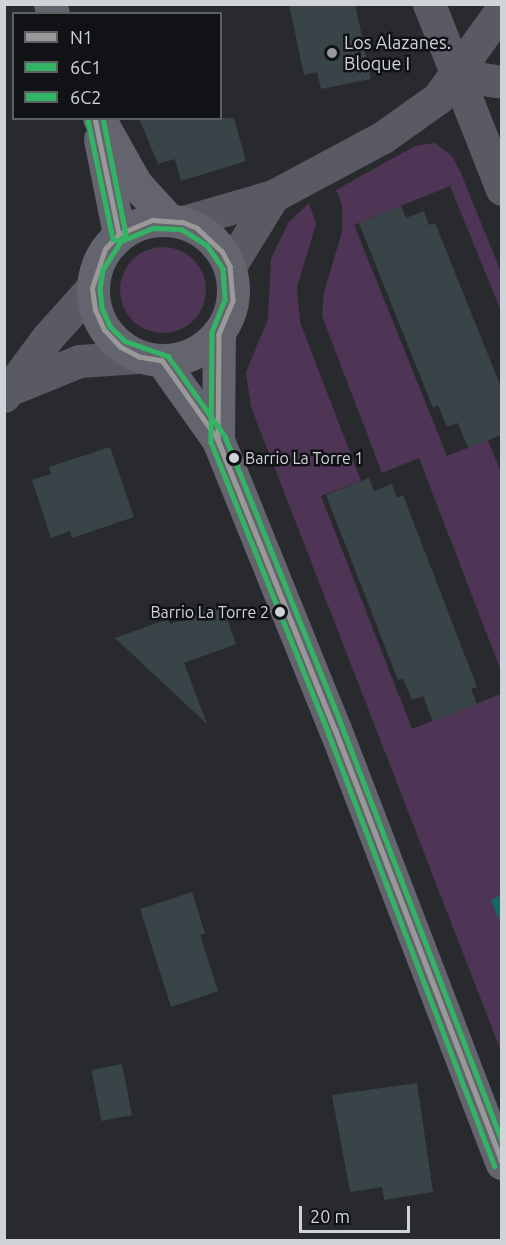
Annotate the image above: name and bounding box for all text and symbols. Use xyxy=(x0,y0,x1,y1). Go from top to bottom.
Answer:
legend xyxy=(12,12,222,120)
text: N1 xyxy=(70,27,93,47)
place label: Los Alazanes. Bloque I xyxy=(344,32,451,74)
marker: Los Alazanes. Bloque I xyxy=(325,46,339,60)
text: 6C1 xyxy=(70,57,101,77)
text: 6C2 xyxy=(70,87,101,107)
place label: Barrio La Torre 1 xyxy=(245,448,364,468)
marker: Barrio La Torre 1 xyxy=(228,452,240,464)
place label: Barrio La Torre 2 xyxy=(150,602,269,622)
marker: Barrio La Torre 2 xyxy=(274,606,286,618)
scale bar xyxy=(302,1194,413,1232)
text: 20 m xyxy=(310,1206,350,1226)

